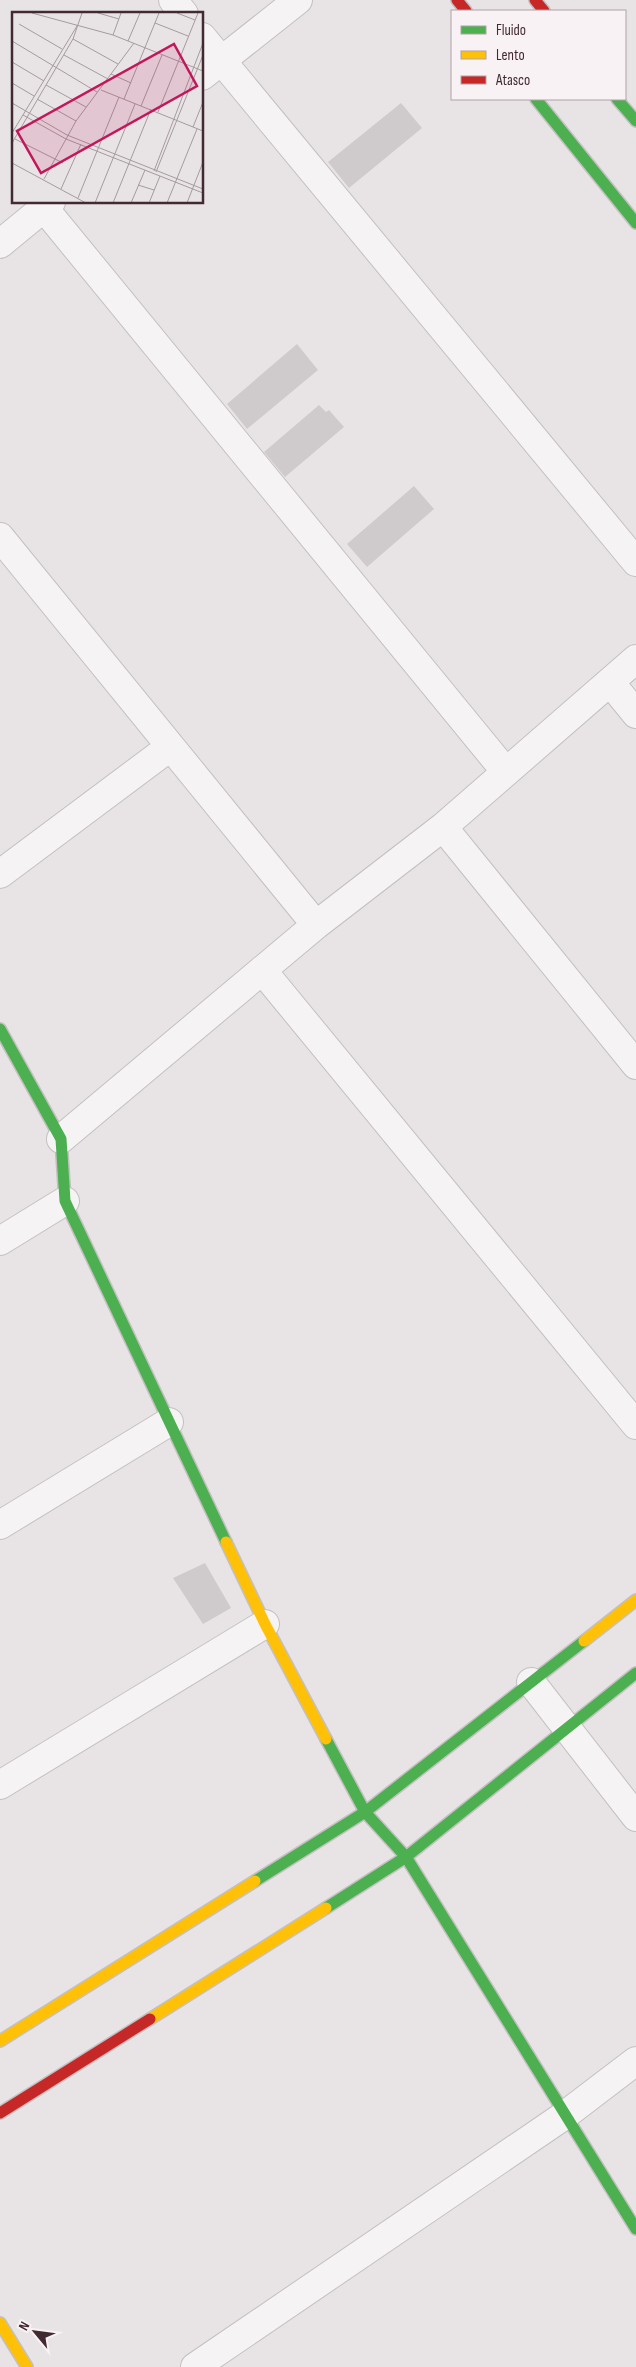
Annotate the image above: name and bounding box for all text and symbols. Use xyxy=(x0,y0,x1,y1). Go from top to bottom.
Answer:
legend xyxy=(451,10,626,100)
inset map xyxy=(12,12,204,204)
text: Fluido xyxy=(496,21,526,40)
text: Lento xyxy=(496,46,525,65)
text: Atasco xyxy=(495,71,530,90)
north arrow xyxy=(10,2307,60,2357)
text: N xyxy=(15,2319,33,2333)

